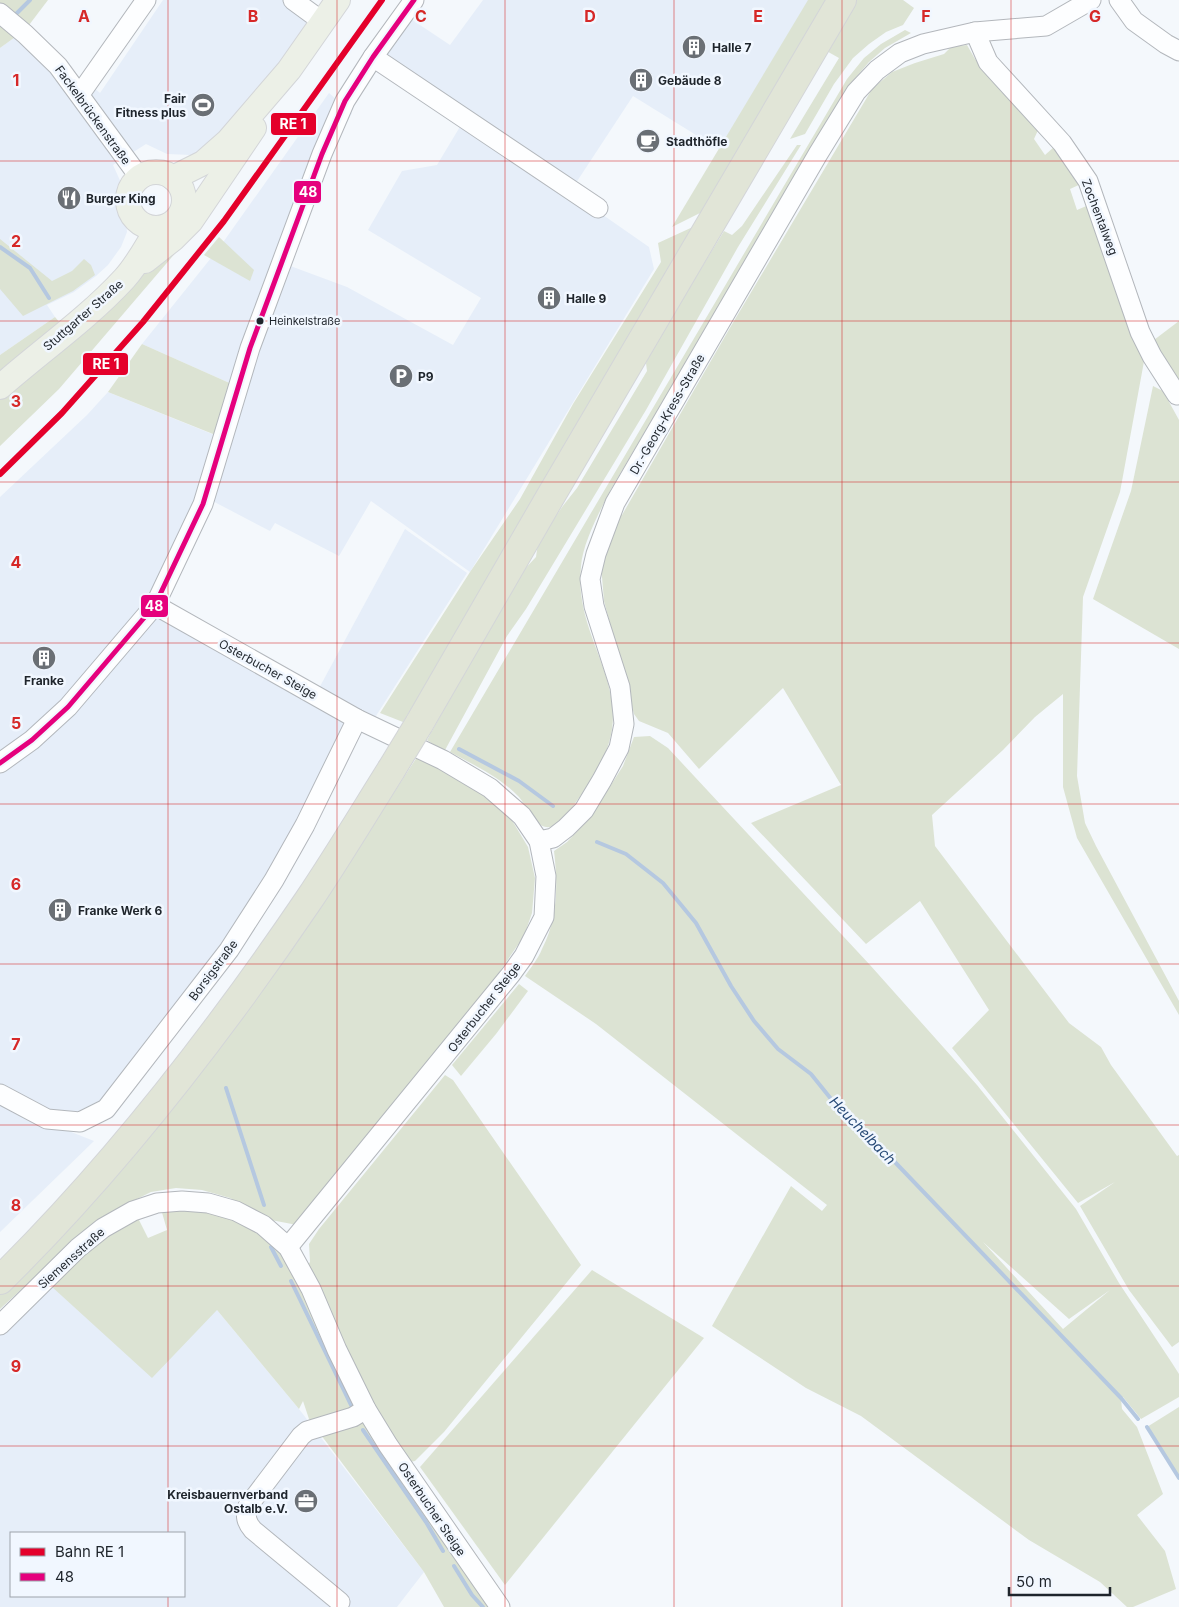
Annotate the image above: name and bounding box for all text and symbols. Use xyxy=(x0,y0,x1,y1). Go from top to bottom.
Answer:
text: A xyxy=(78,6,90,26)
text: B xyxy=(248,6,258,26)
text: C xyxy=(415,6,427,26)
text: D xyxy=(584,6,596,26)
text: E xyxy=(753,6,763,26)
text: F xyxy=(921,6,931,26)
text: G xyxy=(1089,6,1101,26)
building icon: Halle 7 xyxy=(681,34,707,60)
place label: Halle 7 xyxy=(712,40,751,55)
street label: Fackelbrückenstraße xyxy=(52,63,134,167)
building icon: Gebäude 8 xyxy=(628,67,654,93)
text: 1 xyxy=(13,70,19,90)
place label: Gebäude 8 xyxy=(658,73,722,88)
place label: Fair Fitness plus xyxy=(115,91,186,120)
sports icon: Fair Fitness plus xyxy=(190,92,216,118)
line badge: RE 1 xyxy=(270,112,317,136)
text: RE 1 xyxy=(279,115,307,132)
cafe icon: Stadthöfle xyxy=(635,128,661,154)
place label: Stadthöfle xyxy=(666,134,727,149)
street label: Zochentalweg xyxy=(1079,177,1121,257)
line badge: 48 xyxy=(293,180,322,204)
text: 48 xyxy=(299,183,317,200)
restaurant icon: Burger King xyxy=(56,185,82,211)
place label: Burger King xyxy=(86,191,156,206)
text: 2 xyxy=(11,231,21,251)
street label: Stuttgarter Straße xyxy=(40,276,126,354)
building icon: Halle 9 xyxy=(536,285,562,311)
place label: Halle 9 xyxy=(566,291,606,306)
place label: Heinkelstraße xyxy=(269,314,341,328)
marker: Heinkelstraße xyxy=(255,316,265,326)
street label: Dr.-Georg-Kress-Straße xyxy=(626,351,708,477)
line badge: RE 1 xyxy=(82,352,129,376)
text: RE 1 xyxy=(92,355,120,372)
parking icon: P9 xyxy=(388,363,414,389)
place label: P9 xyxy=(418,369,434,384)
text: 3 xyxy=(11,391,21,411)
text: 4 xyxy=(11,552,22,572)
line badge: 48 xyxy=(140,594,169,618)
text: 48 xyxy=(145,597,163,614)
street label: Osterbucher Steige xyxy=(216,636,320,702)
building icon: Franke xyxy=(31,645,57,671)
place label: Franke xyxy=(24,673,64,688)
text: 5 xyxy=(11,713,21,733)
text: 6 xyxy=(11,874,21,894)
building icon: Franke Werk 6 xyxy=(47,897,73,923)
place label: Franke Werk 6 xyxy=(78,903,163,918)
street label: Borsigstraße xyxy=(185,937,241,1003)
street label: Osterbucher Steige xyxy=(444,959,524,1055)
text: 7 xyxy=(11,1034,21,1054)
water label: Heuchelbach xyxy=(826,1092,900,1168)
text: 8 xyxy=(11,1195,21,1215)
street label: Siemensstraße xyxy=(35,1224,107,1292)
text: 9 xyxy=(11,1356,21,1376)
street label: Osterbucher Steige xyxy=(395,1459,469,1559)
place label: Kreisbauernverband Ostalb e.V. xyxy=(167,1487,288,1516)
office icon: Kreisbauernverband Ostalb e.V. xyxy=(293,1488,319,1514)
legend xyxy=(10,1532,185,1597)
text: Bahn RE 1 xyxy=(55,1542,124,1561)
scale bar xyxy=(1009,1564,1110,1596)
text: 48 xyxy=(55,1567,74,1586)
text: 50 m xyxy=(1016,1572,1052,1591)

